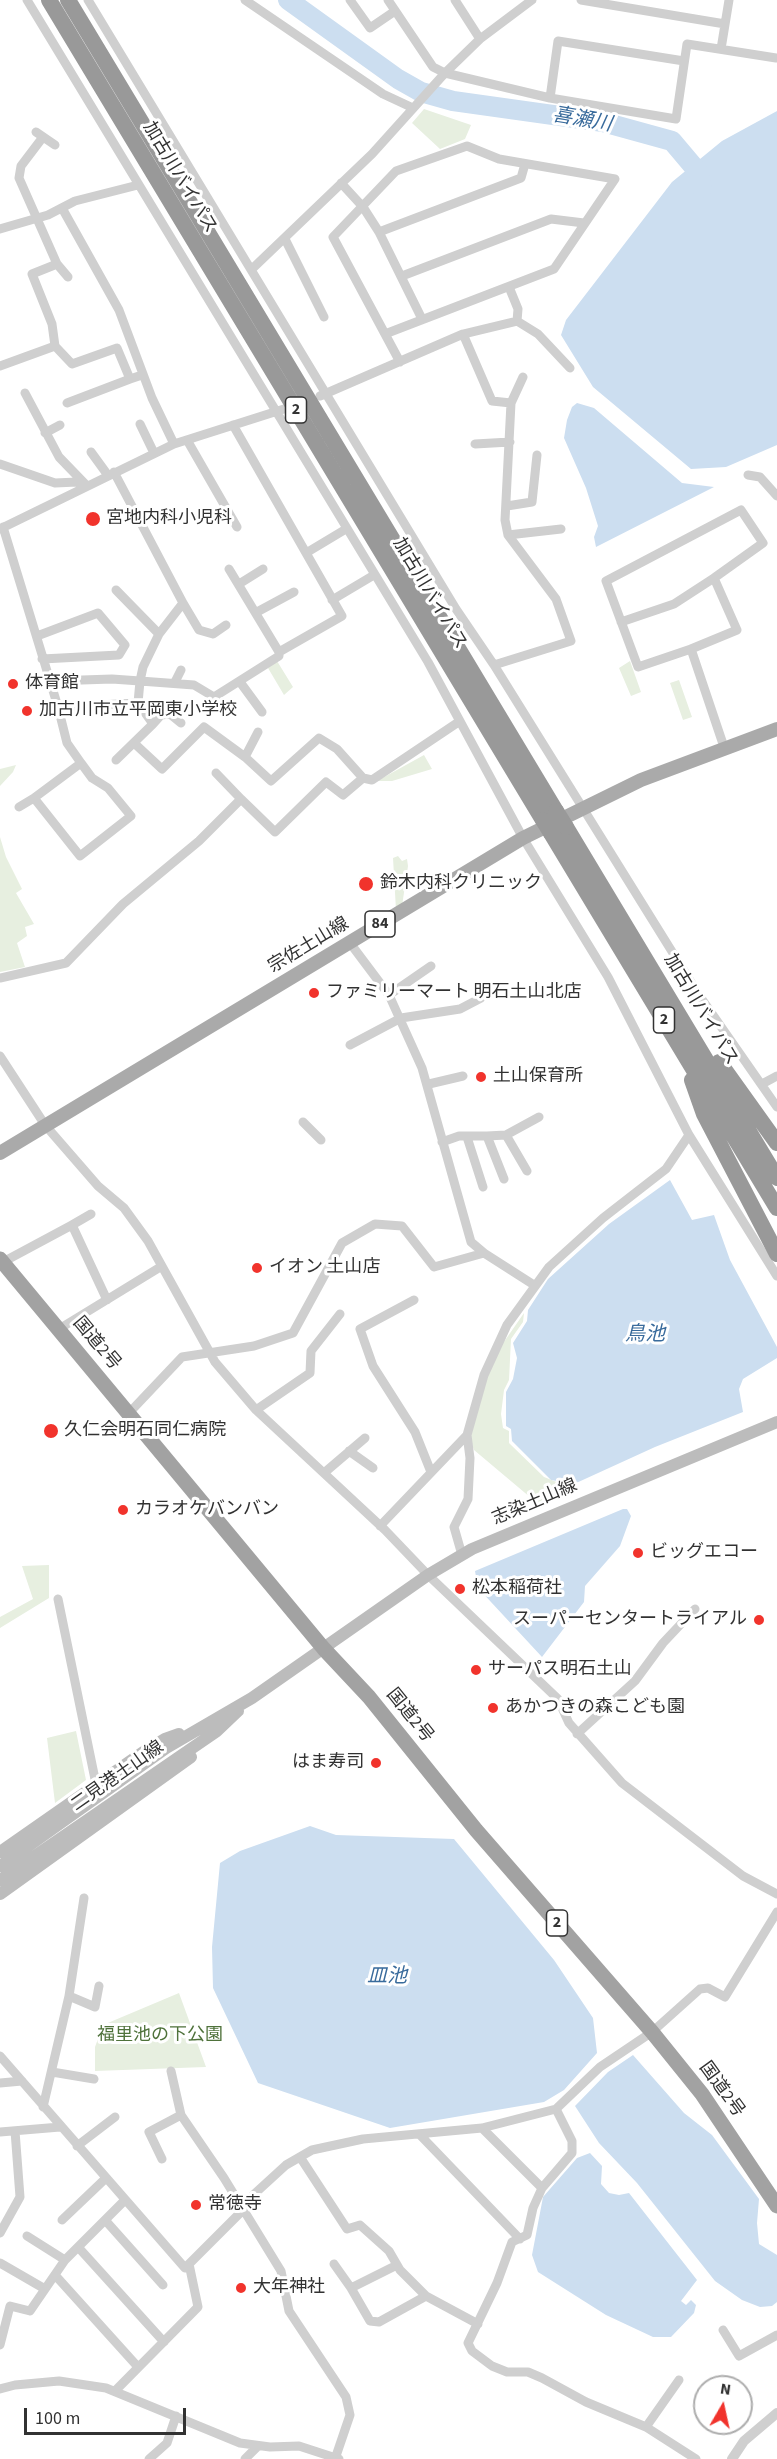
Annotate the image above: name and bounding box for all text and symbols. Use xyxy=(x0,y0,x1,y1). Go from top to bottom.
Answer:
water label: 喜瀬川 xyxy=(550,104,614,138)
street label: 加古川バイパス xyxy=(137,118,221,238)
road number: 2 xyxy=(286,397,306,423)
place label: 宮地内科小児科 xyxy=(106,508,232,530)
marker: 宮地内科小児科 xyxy=(84,510,102,528)
street label: 加古川バイパス xyxy=(387,534,471,654)
place label: 体育館 xyxy=(25,673,79,695)
marker: 体育館 xyxy=(6,677,20,691)
place label: 加古川市立平岡東小学校 xyxy=(39,700,237,722)
marker: 加古川市立平岡東小学校 xyxy=(20,704,34,718)
place label: 鈴木内科クリニック xyxy=(380,873,542,895)
marker: 鈴木内科クリニック xyxy=(357,875,375,893)
road number: 84 xyxy=(365,911,395,937)
street label: 宗佐土山線 xyxy=(265,914,353,978)
street label: 加古川バイパス xyxy=(658,950,742,1070)
place label: ファミリーマート 明石土山北店 xyxy=(326,982,582,1004)
marker: ファミリーマート 明石土山北店 xyxy=(307,986,321,1000)
road number: 2 xyxy=(654,1007,674,1033)
place label: 土山保育所 xyxy=(493,1066,583,1088)
marker: 土山保育所 xyxy=(474,1070,488,1084)
place label: イオン 土山店 xyxy=(269,1257,381,1279)
marker: イオン 土山店 xyxy=(250,1261,264,1275)
street label: 国道2号 xyxy=(67,1313,125,1375)
water label: 鳥池 xyxy=(625,1324,665,1348)
place label: 久仁会明石同仁病院 xyxy=(64,1420,226,1442)
marker: 久仁会明石同仁病院 xyxy=(42,1422,60,1440)
street label: 志染土山線 xyxy=(489,1475,581,1531)
place label: カラオケバンバン xyxy=(135,1499,279,1521)
marker: カラオケバンバン xyxy=(116,1503,130,1517)
place label: ビッグエコー xyxy=(650,1542,758,1564)
marker: ビッグエコー xyxy=(631,1546,645,1560)
place label: 松本稲荷社 xyxy=(472,1578,562,1600)
marker: 松本稲荷社 xyxy=(453,1582,467,1596)
place label: スーパーセンタートライアル xyxy=(513,1609,747,1631)
marker: スーパーセンタートライアル xyxy=(752,1613,766,1627)
place label: サーパス明石土山 xyxy=(488,1659,632,1681)
marker: サーパス明石土山 xyxy=(469,1663,483,1677)
street label: 国道2号 xyxy=(381,1685,437,1747)
place label: あかつきの森こども園 xyxy=(505,1697,685,1719)
marker: あかつきの森こども園 xyxy=(486,1701,500,1715)
street label: 二見港土山線 xyxy=(68,1737,168,1817)
place label: はま寿司 xyxy=(292,1752,364,1774)
marker: はま寿司 xyxy=(369,1756,383,1770)
road number: 2 xyxy=(546,1910,568,1936)
water label: 皿池 xyxy=(367,1966,407,1990)
park label: 福里池の下公園 xyxy=(97,2025,223,2047)
street label: 国道2号 xyxy=(694,2058,748,2122)
place label: 常徳寺 xyxy=(208,2194,262,2216)
marker: 常徳寺 xyxy=(189,2198,203,2212)
place label: 大年神社 xyxy=(253,2277,325,2299)
marker: 大年神社 xyxy=(234,2281,248,2295)
north arrow xyxy=(693,2375,753,2435)
text: N xyxy=(719,2377,732,2401)
scale bar xyxy=(27,2396,189,2434)
text: 100 m xyxy=(35,2406,80,2431)

